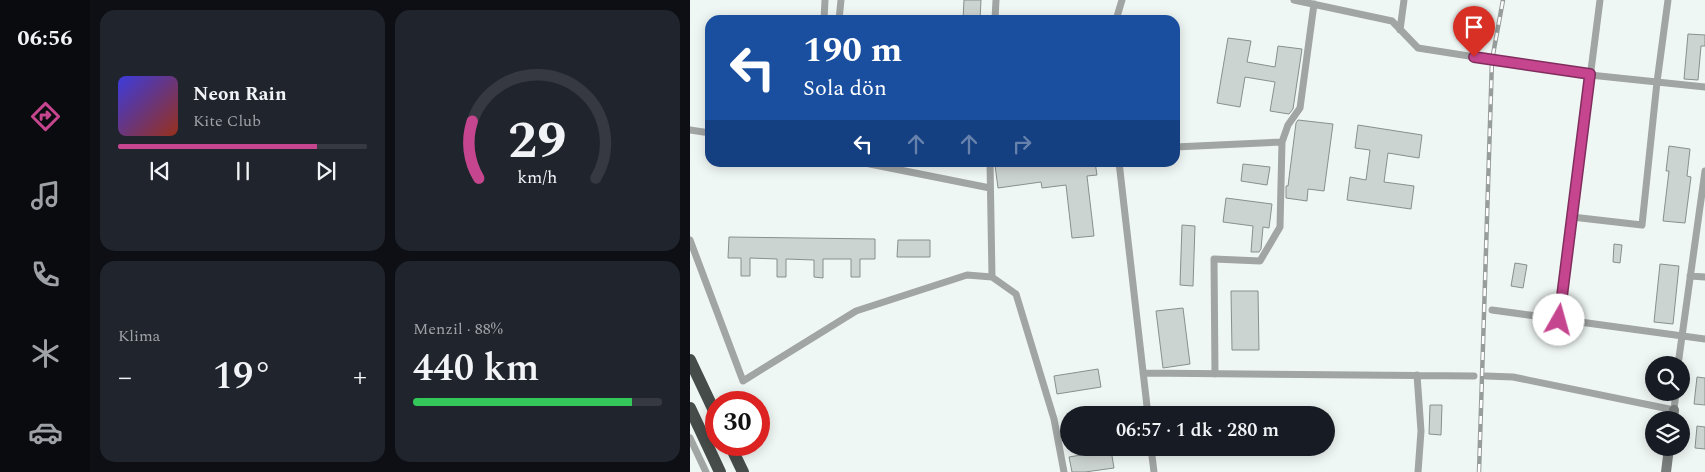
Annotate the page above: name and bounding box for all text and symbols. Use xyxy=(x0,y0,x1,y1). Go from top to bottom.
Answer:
pin xyxy=(1453,6,1495,57)
icon: arrive xyxy=(1460,13,1488,41)
text: 06:56 xyxy=(17,22,73,55)
text: 190 m xyxy=(803,24,902,77)
icon: left xyxy=(720,35,785,100)
text: Sola dön xyxy=(803,72,887,105)
text: Neon Rain xyxy=(193,80,287,109)
icon: directions xyxy=(28,99,63,134)
text: 29 xyxy=(508,102,567,181)
text: Kite Club xyxy=(193,109,261,133)
icon: left xyxy=(849,130,877,158)
icon: ahead xyxy=(902,130,930,158)
icon: ahead xyxy=(955,130,983,158)
icon: right xyxy=(1008,130,1036,158)
icon: previous xyxy=(146,157,174,185)
icon: pause xyxy=(229,157,257,185)
icon: next xyxy=(312,157,340,185)
text: km/h xyxy=(517,164,558,191)
icon: music xyxy=(28,178,63,213)
icon: phone xyxy=(28,257,63,292)
position arrow xyxy=(1532,293,1584,345)
text: Menzil · 88% xyxy=(413,317,503,341)
text: Klima xyxy=(118,324,160,348)
icon: climate xyxy=(28,336,63,371)
text: 440 km xyxy=(413,340,539,398)
text: 19° xyxy=(213,348,272,406)
text: − xyxy=(118,356,132,399)
text: + xyxy=(353,356,367,399)
map controls xyxy=(1645,356,1690,456)
button: search xyxy=(1645,356,1690,401)
speed limit sign: 30 xyxy=(705,391,770,456)
button: layers xyxy=(1645,411,1690,456)
icon: car xyxy=(28,415,63,450)
text: 06:57 · 1 dk · 280 m xyxy=(1116,416,1279,445)

